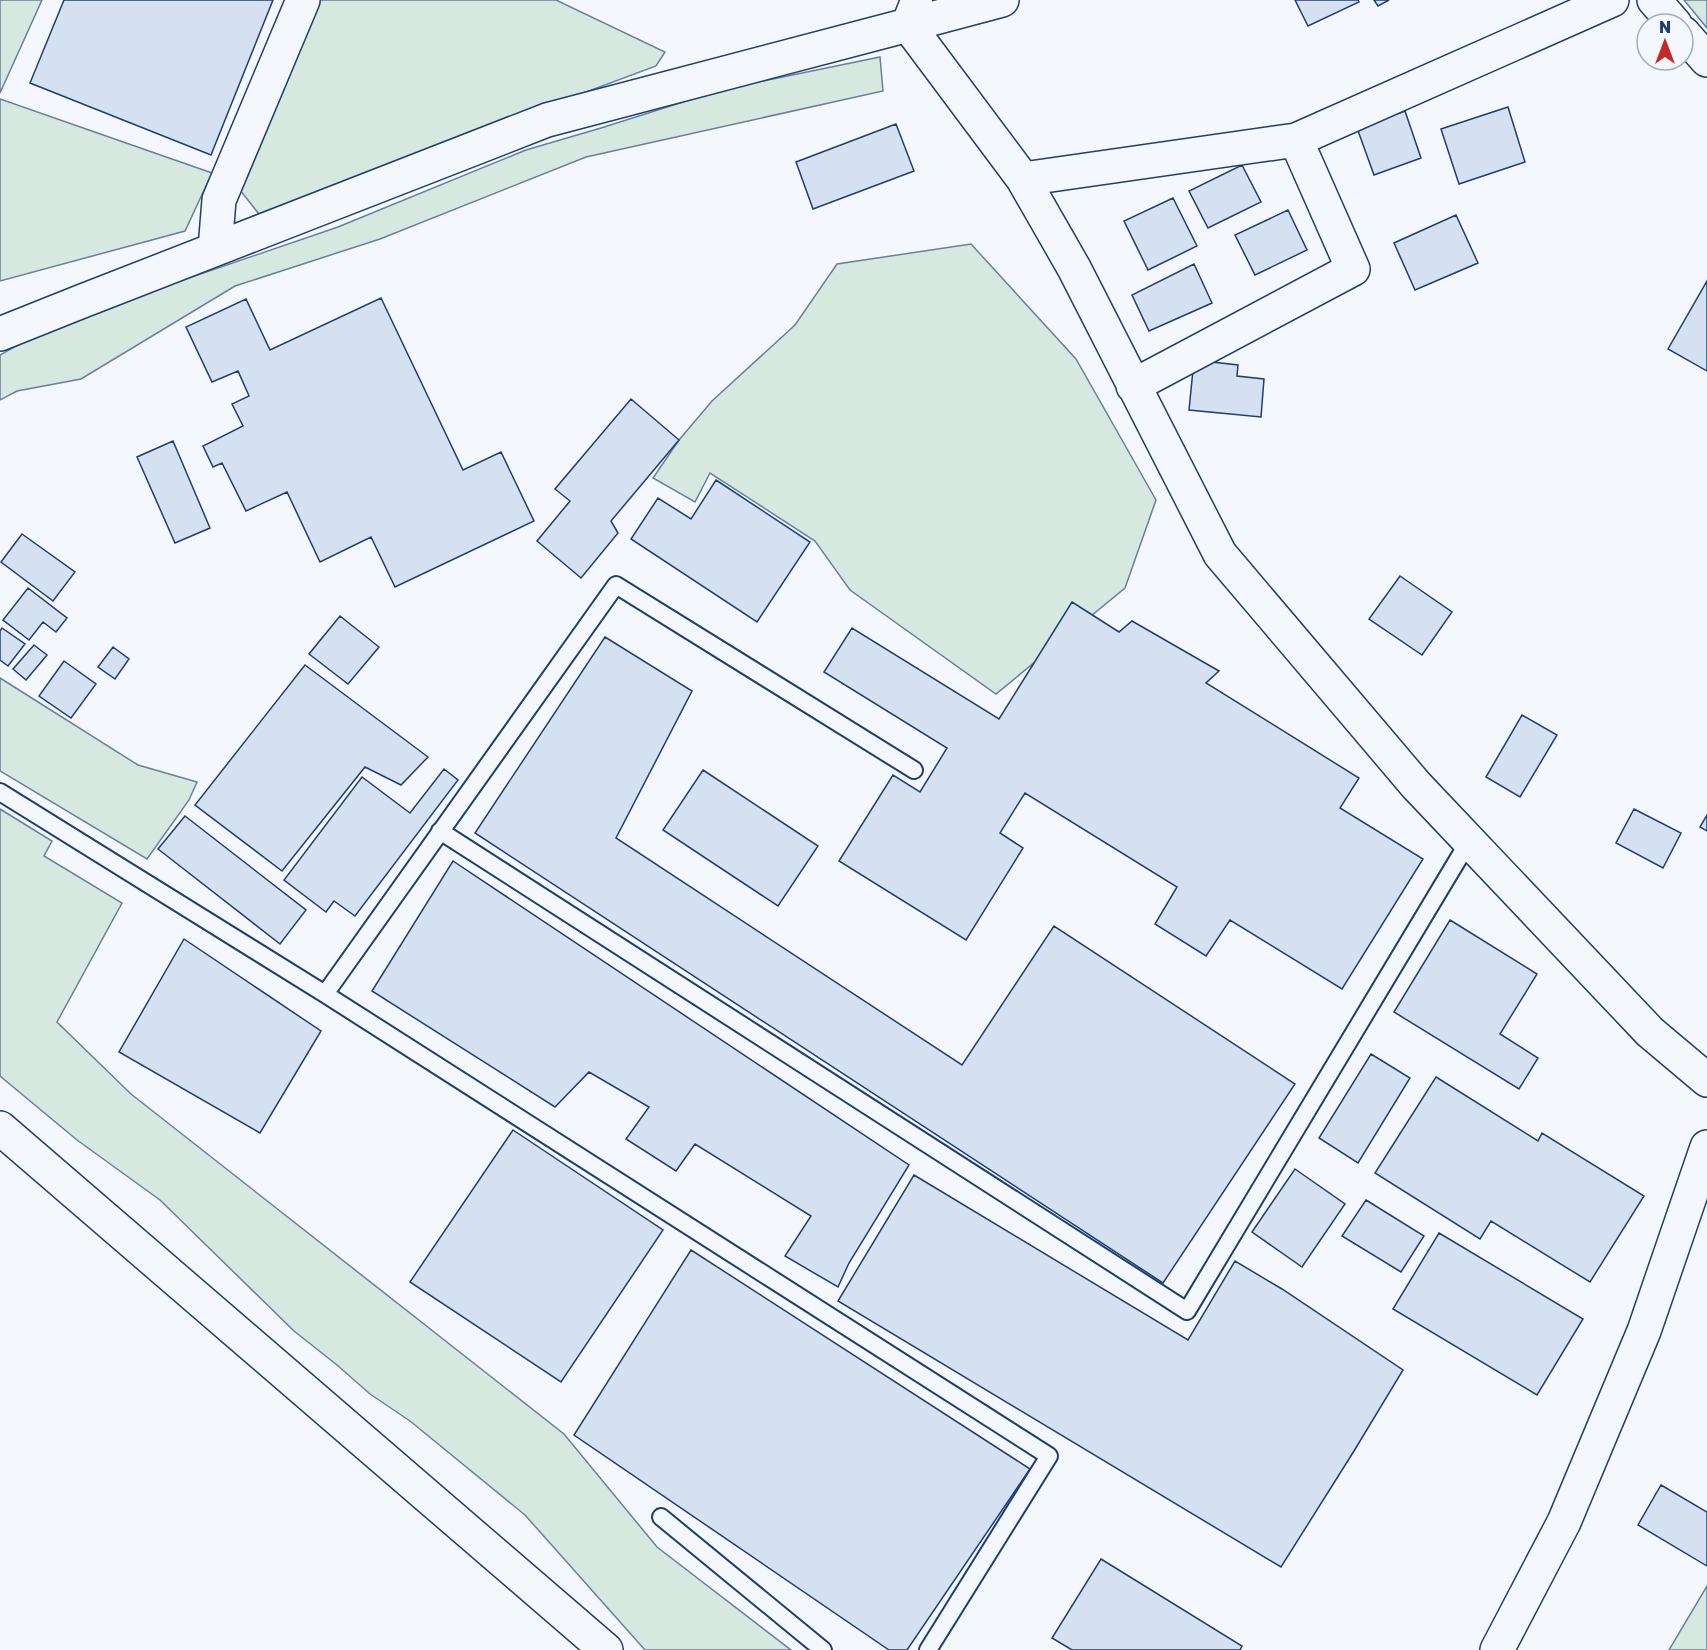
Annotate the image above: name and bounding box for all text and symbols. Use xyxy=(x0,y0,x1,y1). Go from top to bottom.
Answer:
north arrow xyxy=(1635,12,1695,72)
text: N xyxy=(1659,17,1671,37)

